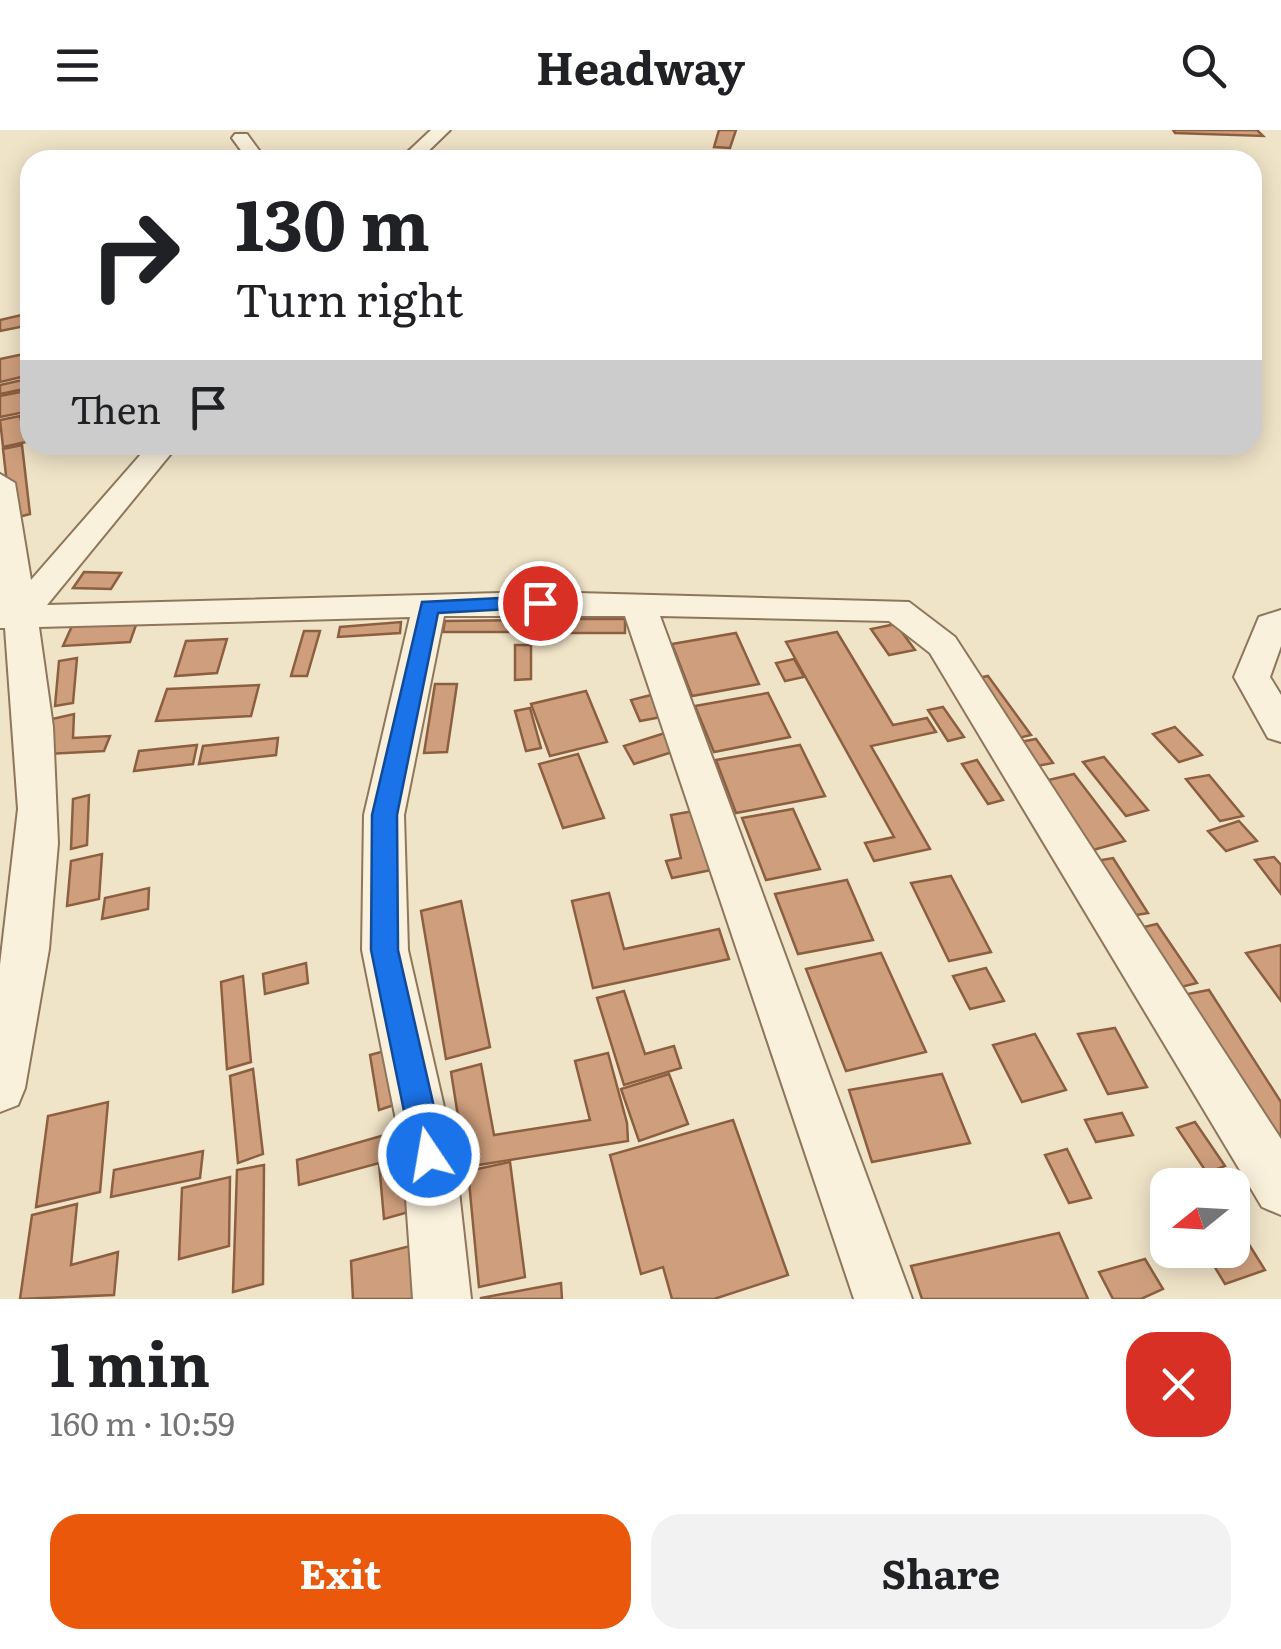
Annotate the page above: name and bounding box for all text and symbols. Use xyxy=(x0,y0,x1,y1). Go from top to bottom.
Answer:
text: Headway xyxy=(536,32,745,99)
icon: menu xyxy=(50,38,105,93)
icon: search xyxy=(1176,38,1231,93)
text: 130 m xyxy=(235,169,430,273)
icon: right xyxy=(70,190,200,320)
text: Turn right xyxy=(235,264,463,331)
text: Then xyxy=(70,379,161,436)
icon: arrive xyxy=(181,380,236,435)
pin xyxy=(498,561,583,646)
icon: arrive xyxy=(513,576,568,631)
position arrow xyxy=(377,1103,481,1207)
north arrow xyxy=(1150,1168,1250,1268)
map controls xyxy=(1150,1168,1250,1268)
text: 1 min xyxy=(50,1316,210,1405)
button: close xyxy=(1126,1332,1231,1437)
text: 160 m · 10:59 xyxy=(50,1398,235,1446)
button: Exit xyxy=(50,1514,631,1629)
button: Share xyxy=(651,1514,1231,1629)

